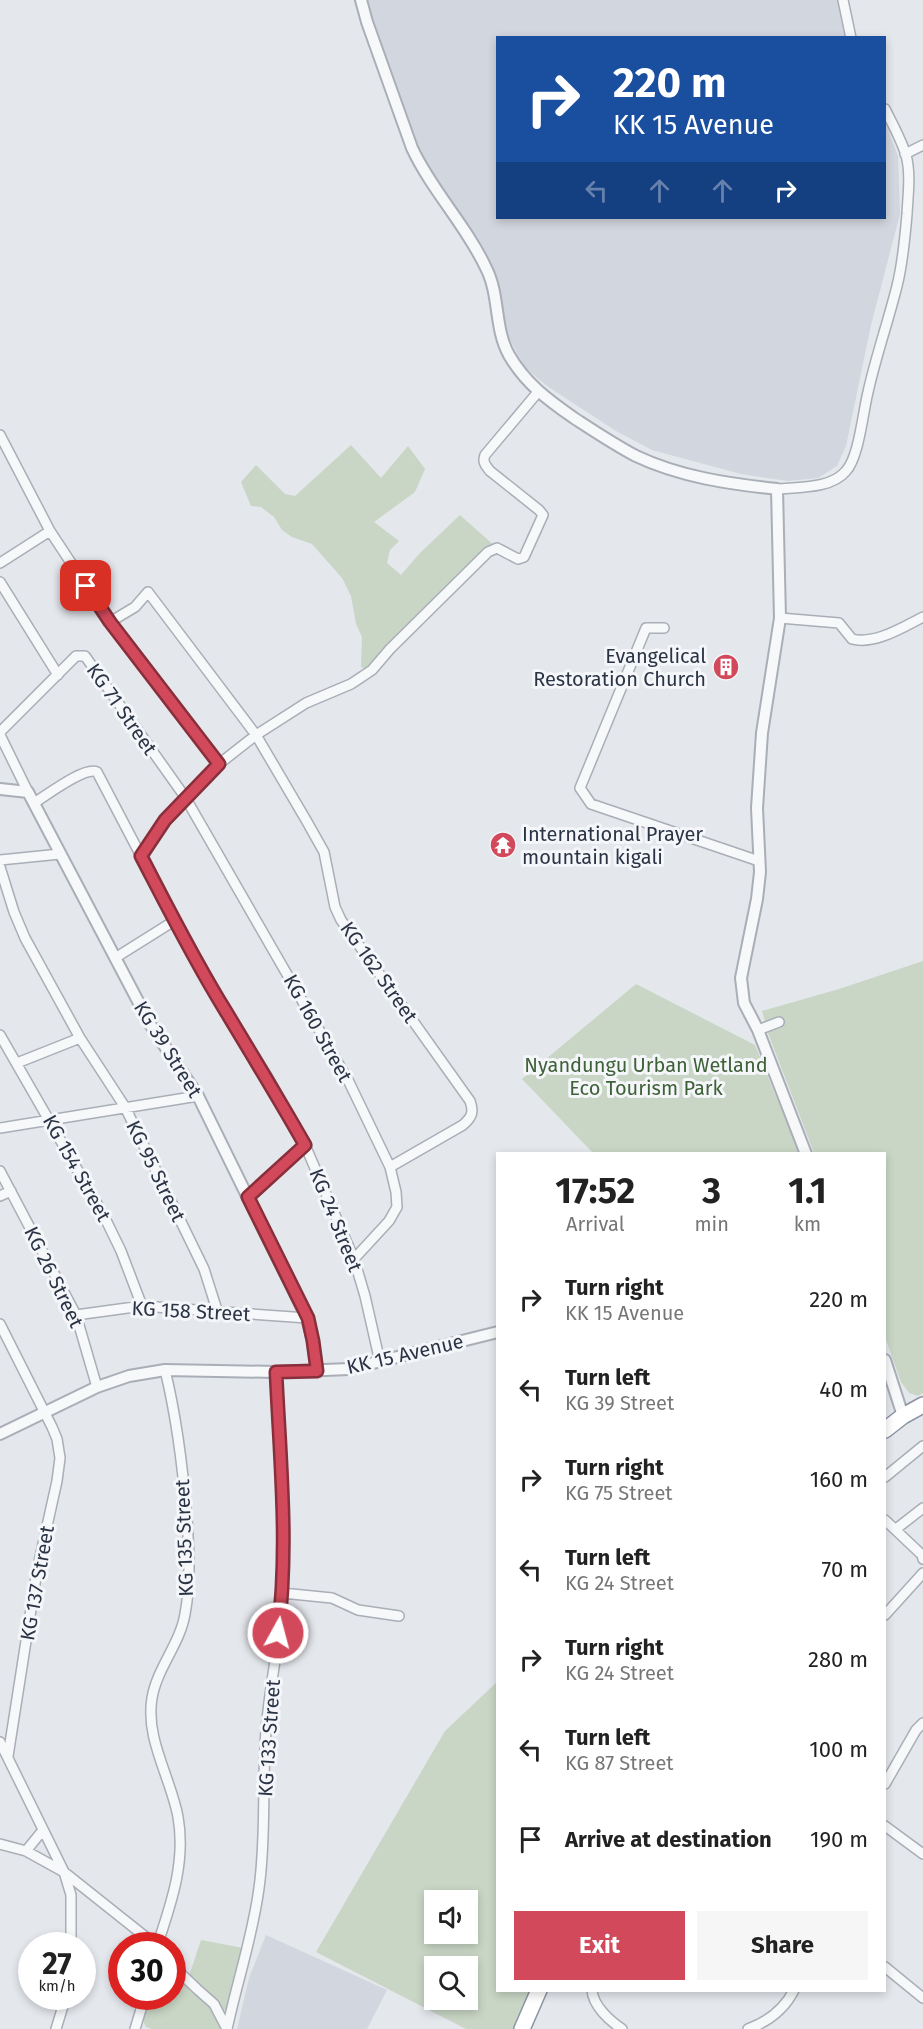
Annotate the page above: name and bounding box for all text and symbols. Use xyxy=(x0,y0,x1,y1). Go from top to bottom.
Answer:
text: 220 m xyxy=(613,58,726,108)
icon: right xyxy=(514,60,592,138)
text: KK 15 Avenue xyxy=(613,109,774,141)
icon: left xyxy=(580,174,613,207)
icon: ahead xyxy=(643,174,676,207)
icon: ahead xyxy=(706,174,739,207)
icon: right xyxy=(769,174,802,207)
pin xyxy=(60,560,111,611)
icon: arrive xyxy=(69,569,102,602)
place label: Evangelical Restoration Church xyxy=(533,644,706,691)
building icon: Evangelical Restoration Church xyxy=(711,652,741,682)
street label: KG 71 Street xyxy=(82,659,163,760)
place label: International Prayer mountain kigali xyxy=(522,822,703,869)
temple icon: International Prayer mountain kigali xyxy=(488,830,518,860)
street label: KG 162 Street xyxy=(335,917,423,1028)
street label: KG 160 Street xyxy=(279,970,358,1087)
street label: KG 39 Street xyxy=(129,996,208,1102)
park label: Nyandungu Urban Wetland Eco Tourism Park xyxy=(524,1053,768,1100)
street label: KG 154 Street xyxy=(38,1110,117,1226)
street label: KG 95 Street xyxy=(121,1117,191,1226)
street label: KG 24 Street xyxy=(304,1165,368,1276)
text: 17:52 xyxy=(555,1169,635,1213)
text: 3 xyxy=(702,1169,721,1213)
text: 1.1 xyxy=(788,1169,827,1213)
text: Arrival xyxy=(566,1212,625,1236)
text: min xyxy=(694,1212,729,1236)
text: km xyxy=(794,1212,821,1236)
street label: KG 26 Street xyxy=(19,1223,89,1332)
text: Turn right xyxy=(565,1274,664,1301)
icon: right xyxy=(514,1283,547,1316)
text: 220 m xyxy=(809,1286,868,1313)
street label: KG 158 Street xyxy=(131,1296,252,1326)
text: KK 15 Avenue xyxy=(565,1301,684,1325)
street label: KK 15 Avenue xyxy=(344,1329,466,1379)
text: Turn left xyxy=(565,1364,650,1391)
icon: left xyxy=(514,1373,547,1406)
text: 40 m xyxy=(819,1376,868,1403)
text: KG 39 Street xyxy=(565,1391,674,1415)
text: Turn right xyxy=(565,1454,664,1481)
icon: right xyxy=(514,1463,547,1496)
text: 160 m xyxy=(810,1466,868,1493)
street label: KG 135 Street xyxy=(170,1478,198,1597)
text: KG 75 Street xyxy=(565,1481,673,1505)
street label: KG 137 Street xyxy=(15,1523,59,1642)
text: Turn left xyxy=(565,1544,650,1571)
icon: left xyxy=(514,1553,547,1586)
text: 70 m xyxy=(822,1556,868,1583)
text: KG 24 Street xyxy=(565,1571,674,1595)
position arrow xyxy=(246,1601,310,1665)
text: Turn right xyxy=(565,1634,664,1661)
icon: right xyxy=(514,1643,547,1676)
text: 280 m xyxy=(808,1646,868,1673)
text: KG 24 Street xyxy=(565,1661,674,1685)
street label: KG 133 Street xyxy=(253,1678,285,1797)
text: Turn left xyxy=(565,1724,650,1751)
icon: left xyxy=(514,1733,547,1766)
text: 100 m xyxy=(809,1736,868,1763)
text: KG 87 Street xyxy=(565,1751,674,1775)
icon: arrive xyxy=(514,1823,547,1856)
text: Arrive at destination xyxy=(565,1826,772,1853)
text: 190 m xyxy=(810,1826,868,1853)
map controls xyxy=(424,1890,478,2010)
button: sound xyxy=(424,1890,478,1944)
button: Exit xyxy=(514,1911,685,1980)
button: Share xyxy=(697,1911,868,1980)
speed limit sign: 30 xyxy=(108,1932,186,2010)
text: 27 xyxy=(42,1946,72,1982)
button: search xyxy=(424,1956,478,2010)
text: km/h xyxy=(38,1977,76,1995)

